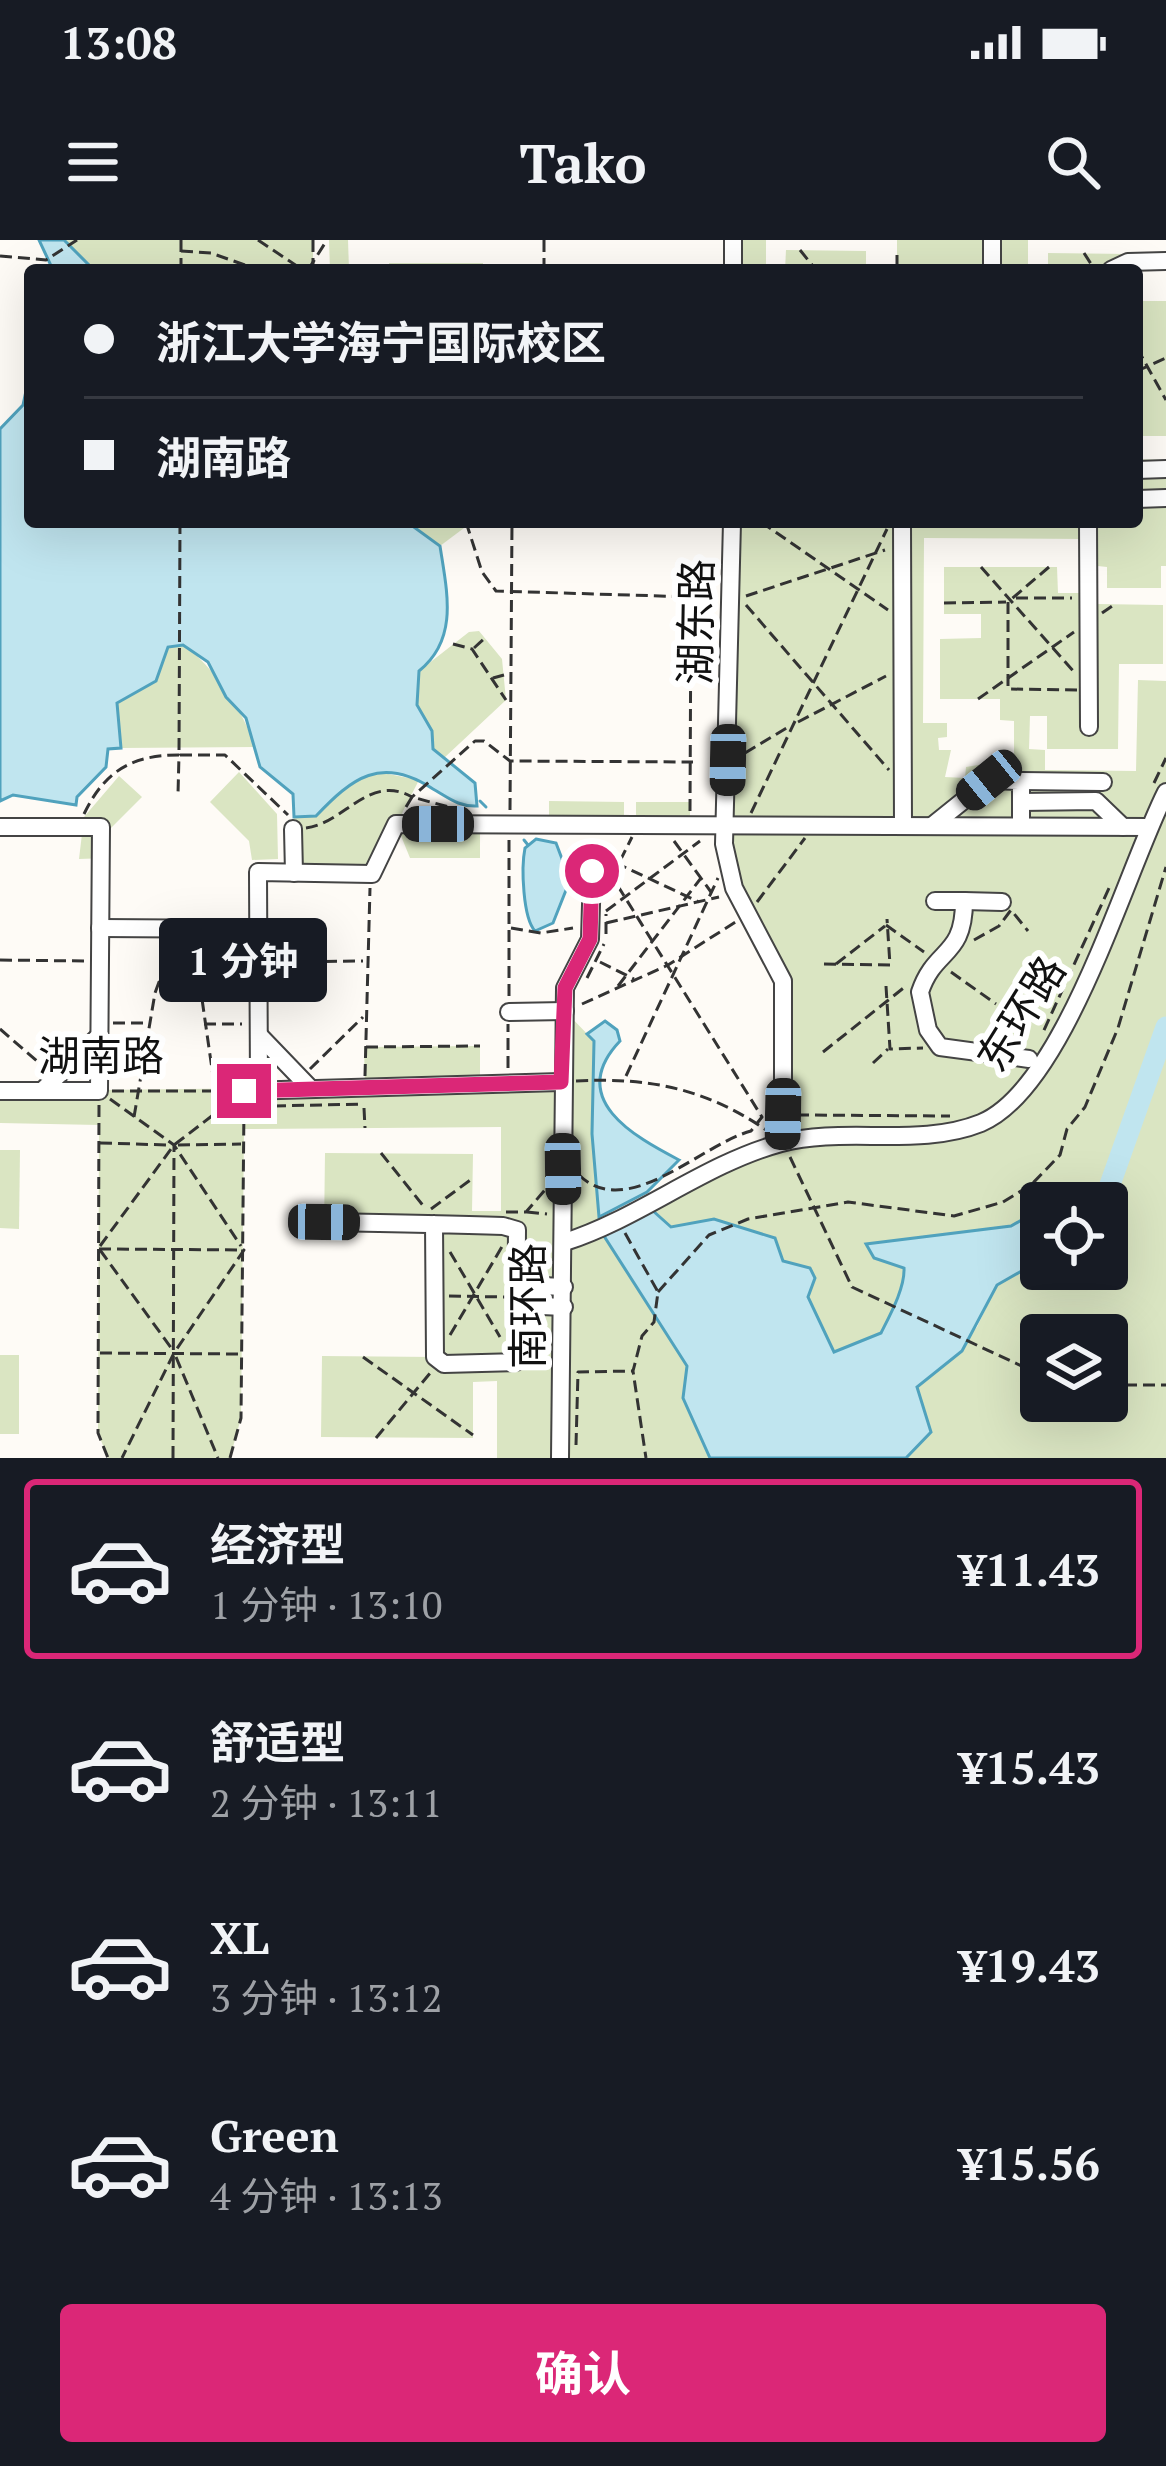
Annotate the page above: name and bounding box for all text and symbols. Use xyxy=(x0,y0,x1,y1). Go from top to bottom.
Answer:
text: 13:08 xyxy=(60,12,177,72)
text: Tako xyxy=(519,127,647,198)
icon: menu xyxy=(60,129,126,195)
icon: search xyxy=(1040,129,1106,195)
text: 浙江大学海宁国际校区 xyxy=(156,312,606,372)
text: 湖南路 xyxy=(156,427,291,487)
street label: 湖东路 xyxy=(666,559,724,685)
car xyxy=(709,724,747,796)
car xyxy=(950,743,1028,817)
car xyxy=(402,806,474,842)
route start xyxy=(565,844,619,898)
callout: 1 分钟 xyxy=(160,917,328,1001)
text: 1 分钟 xyxy=(188,934,298,986)
street label: 东环路 xyxy=(963,945,1077,1081)
street label: 湖南路 xyxy=(38,1027,164,1083)
route end xyxy=(217,1064,271,1118)
car xyxy=(764,1078,802,1150)
car xyxy=(544,1133,582,1205)
map controls xyxy=(1020,1182,1128,1422)
button: locate xyxy=(1020,1182,1128,1290)
car xyxy=(288,1203,360,1241)
street label: 南环路 xyxy=(499,1243,555,1369)
button: layers xyxy=(1020,1314,1128,1422)
text: 经济型 xyxy=(210,1514,345,1574)
icon: car xyxy=(66,1515,174,1623)
text: ¥11.43 xyxy=(960,1539,1100,1599)
text: 1 分钟 · 13:10 xyxy=(210,1578,442,1630)
text: 舒适型 xyxy=(210,1712,345,1772)
icon: car xyxy=(66,1713,174,1821)
text: ¥15.43 xyxy=(960,1737,1100,1797)
text: 2 分钟 · 13:11 xyxy=(210,1776,442,1828)
text: XL xyxy=(210,1907,269,1967)
icon: car xyxy=(66,1911,174,2019)
text: ¥19.43 xyxy=(960,1935,1100,1995)
text: 3 分钟 · 13:12 xyxy=(210,1971,442,2023)
text: Green xyxy=(210,2105,339,2165)
icon: car xyxy=(66,2109,174,2217)
text: ¥15.56 xyxy=(960,2133,1100,2193)
text: 4 分钟 · 13:13 xyxy=(210,2169,442,2221)
button: 确认 xyxy=(60,2304,1106,2442)

